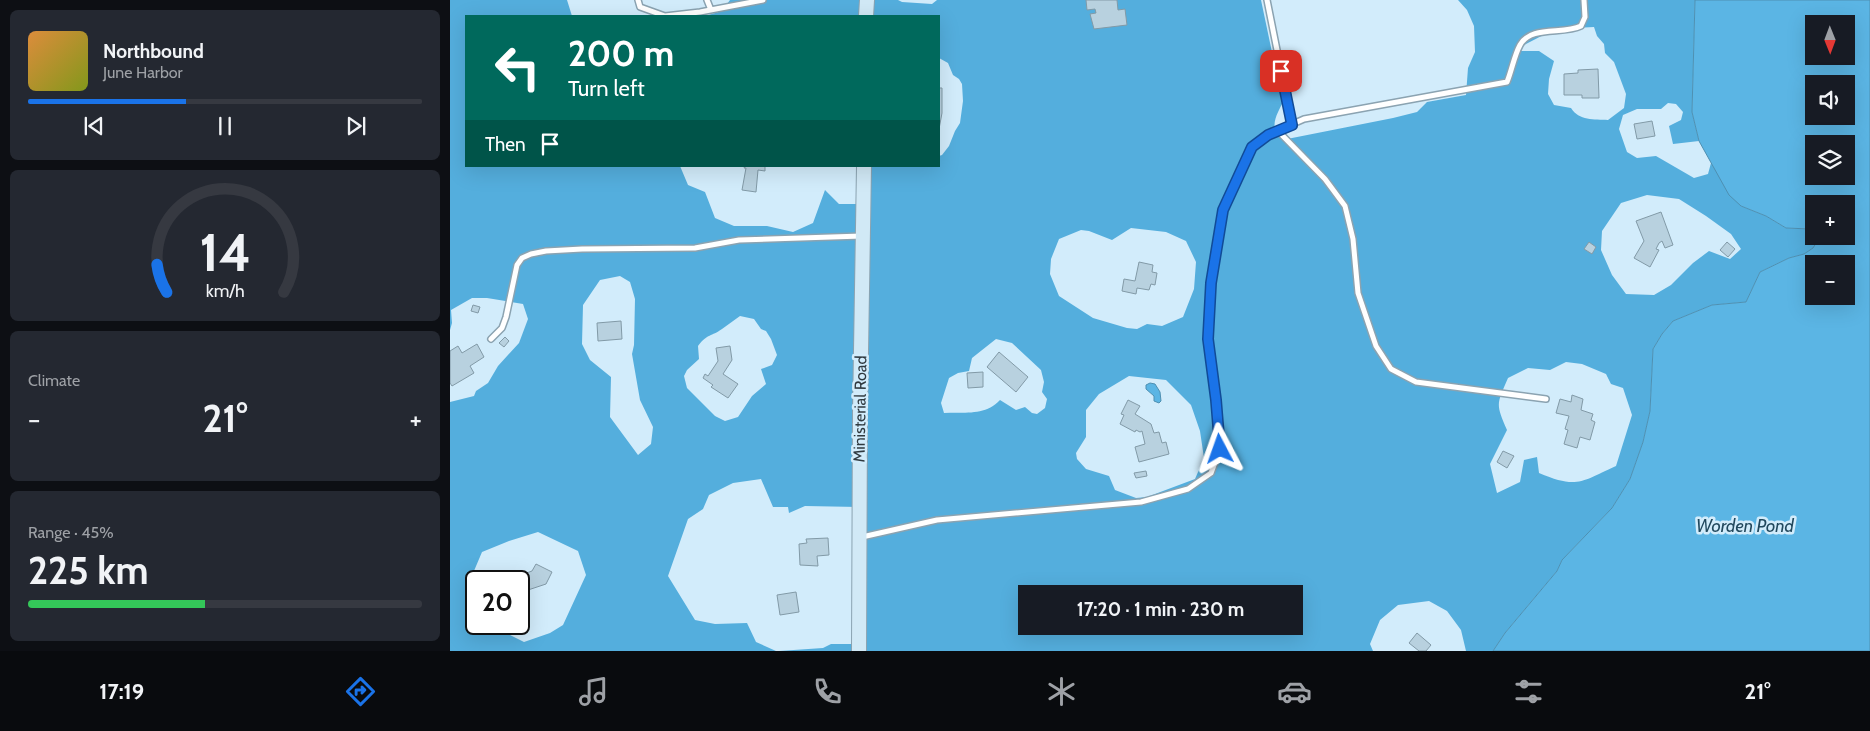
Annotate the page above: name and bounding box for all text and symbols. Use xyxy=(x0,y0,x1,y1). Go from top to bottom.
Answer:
north arrow xyxy=(1805,15,1855,65)
map controls xyxy=(1805,15,1855,305)
text: 200 m xyxy=(568,32,674,75)
icon: left xyxy=(485,35,550,100)
text: Northbound xyxy=(103,40,204,63)
pin xyxy=(1260,50,1302,92)
icon: arrive xyxy=(1267,57,1295,85)
text: June Harbor xyxy=(103,63,183,82)
text: Turn left xyxy=(568,75,645,102)
button: sound xyxy=(1805,75,1855,125)
icon: previous xyxy=(80,112,108,140)
icon: pause xyxy=(211,112,239,140)
icon: next xyxy=(342,112,370,140)
icon: arrive xyxy=(536,130,564,158)
text: Then xyxy=(485,133,526,156)
button: layers xyxy=(1805,135,1855,185)
button: + xyxy=(1805,195,1855,245)
text: 14 xyxy=(199,221,251,284)
button: − xyxy=(1805,255,1855,305)
text: km/h xyxy=(205,280,245,301)
street label: Ministerial Road xyxy=(850,355,870,463)
text: Climate xyxy=(28,371,80,390)
text: 21° xyxy=(202,395,248,442)
text: − xyxy=(28,402,40,436)
text: + xyxy=(410,402,422,436)
position arrow xyxy=(1193,422,1245,474)
water label: Worden Pond xyxy=(1696,515,1795,537)
text: Range · 45% xyxy=(28,523,114,542)
text: 225 km xyxy=(28,547,149,594)
speed limit sign: 20 xyxy=(465,570,530,635)
text: 17:20 · 1 min · 230 m xyxy=(1077,598,1244,621)
icon: directions xyxy=(343,674,378,709)
icon: music xyxy=(576,674,611,709)
icon: phone xyxy=(810,674,845,709)
icon: climate xyxy=(1044,674,1079,709)
icon: car xyxy=(1277,674,1312,709)
icon: filters xyxy=(1511,674,1546,709)
text: 17:19 xyxy=(99,678,144,705)
text: 21° xyxy=(1745,678,1771,705)

